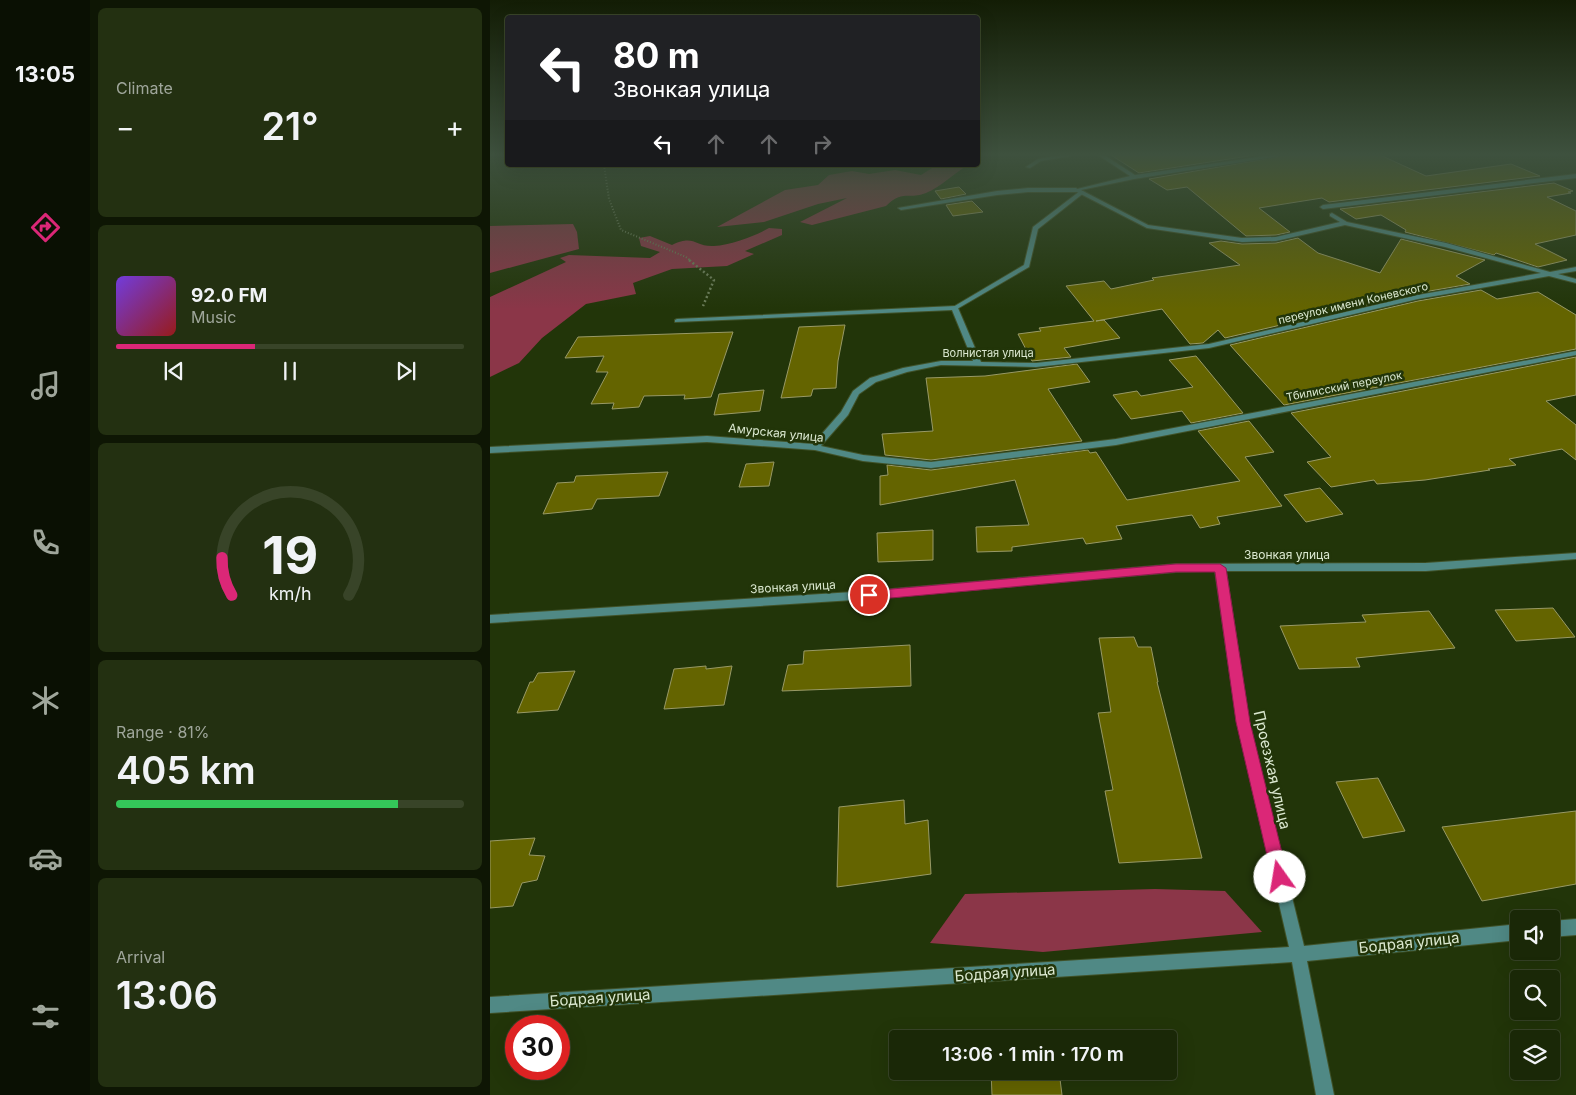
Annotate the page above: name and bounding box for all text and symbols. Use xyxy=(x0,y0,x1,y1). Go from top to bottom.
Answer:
text: 80 m xyxy=(613,34,700,76)
icon: left xyxy=(530,35,595,100)
text: 13:05 xyxy=(15,61,75,87)
text: Звонкая улица xyxy=(613,76,770,102)
text: Climate xyxy=(116,78,173,98)
text: 21° xyxy=(261,103,319,149)
text: − xyxy=(116,110,135,144)
text: + xyxy=(445,110,464,144)
icon: left xyxy=(649,130,677,158)
icon: ahead xyxy=(702,130,730,158)
icon: ahead xyxy=(755,130,783,158)
icon: right xyxy=(808,130,836,158)
icon: directions xyxy=(28,210,63,245)
street label: переулок имени Коневского xyxy=(1277,279,1430,327)
text: 92.0 FM xyxy=(191,284,267,307)
text: Music xyxy=(191,307,236,327)
street label: Волнистая улица xyxy=(942,346,1034,360)
icon: previous xyxy=(160,357,188,385)
icon: pause xyxy=(276,357,304,385)
icon: next xyxy=(392,357,420,385)
icon: music xyxy=(28,368,63,403)
street label: Тбилисский переулок xyxy=(1285,368,1403,404)
street label: Амурская улица xyxy=(728,420,824,445)
text: 19 xyxy=(262,524,318,587)
icon: phone xyxy=(28,525,63,560)
street label: Звонкая улица xyxy=(1244,547,1330,562)
pin xyxy=(848,574,890,616)
street label: Звонкая улица xyxy=(750,577,836,596)
icon: arrive xyxy=(855,581,883,609)
text: km/h xyxy=(269,583,311,604)
icon: climate xyxy=(28,683,63,718)
street label: Проезжая улица xyxy=(1250,709,1295,831)
text: Range · 81% xyxy=(116,722,210,742)
text: 405 km xyxy=(116,747,256,793)
icon: car xyxy=(28,841,63,876)
position arrow xyxy=(1253,850,1305,902)
map controls xyxy=(1510,910,1560,1080)
button: sound xyxy=(1510,910,1560,960)
street label: Бодрая улица xyxy=(1358,928,1460,957)
text: Arrival xyxy=(116,947,165,967)
street label: Бодрая улица xyxy=(954,960,1056,986)
button: search xyxy=(1510,970,1560,1020)
text: 13:06 xyxy=(116,972,218,1018)
street label: Бодрая улица xyxy=(549,985,651,1011)
icon: filters xyxy=(28,999,63,1034)
speed limit sign: 30 xyxy=(505,1015,570,1080)
button: layers xyxy=(1510,1030,1560,1080)
text: 13:06 · 1 min · 170 m xyxy=(942,1043,1124,1066)

